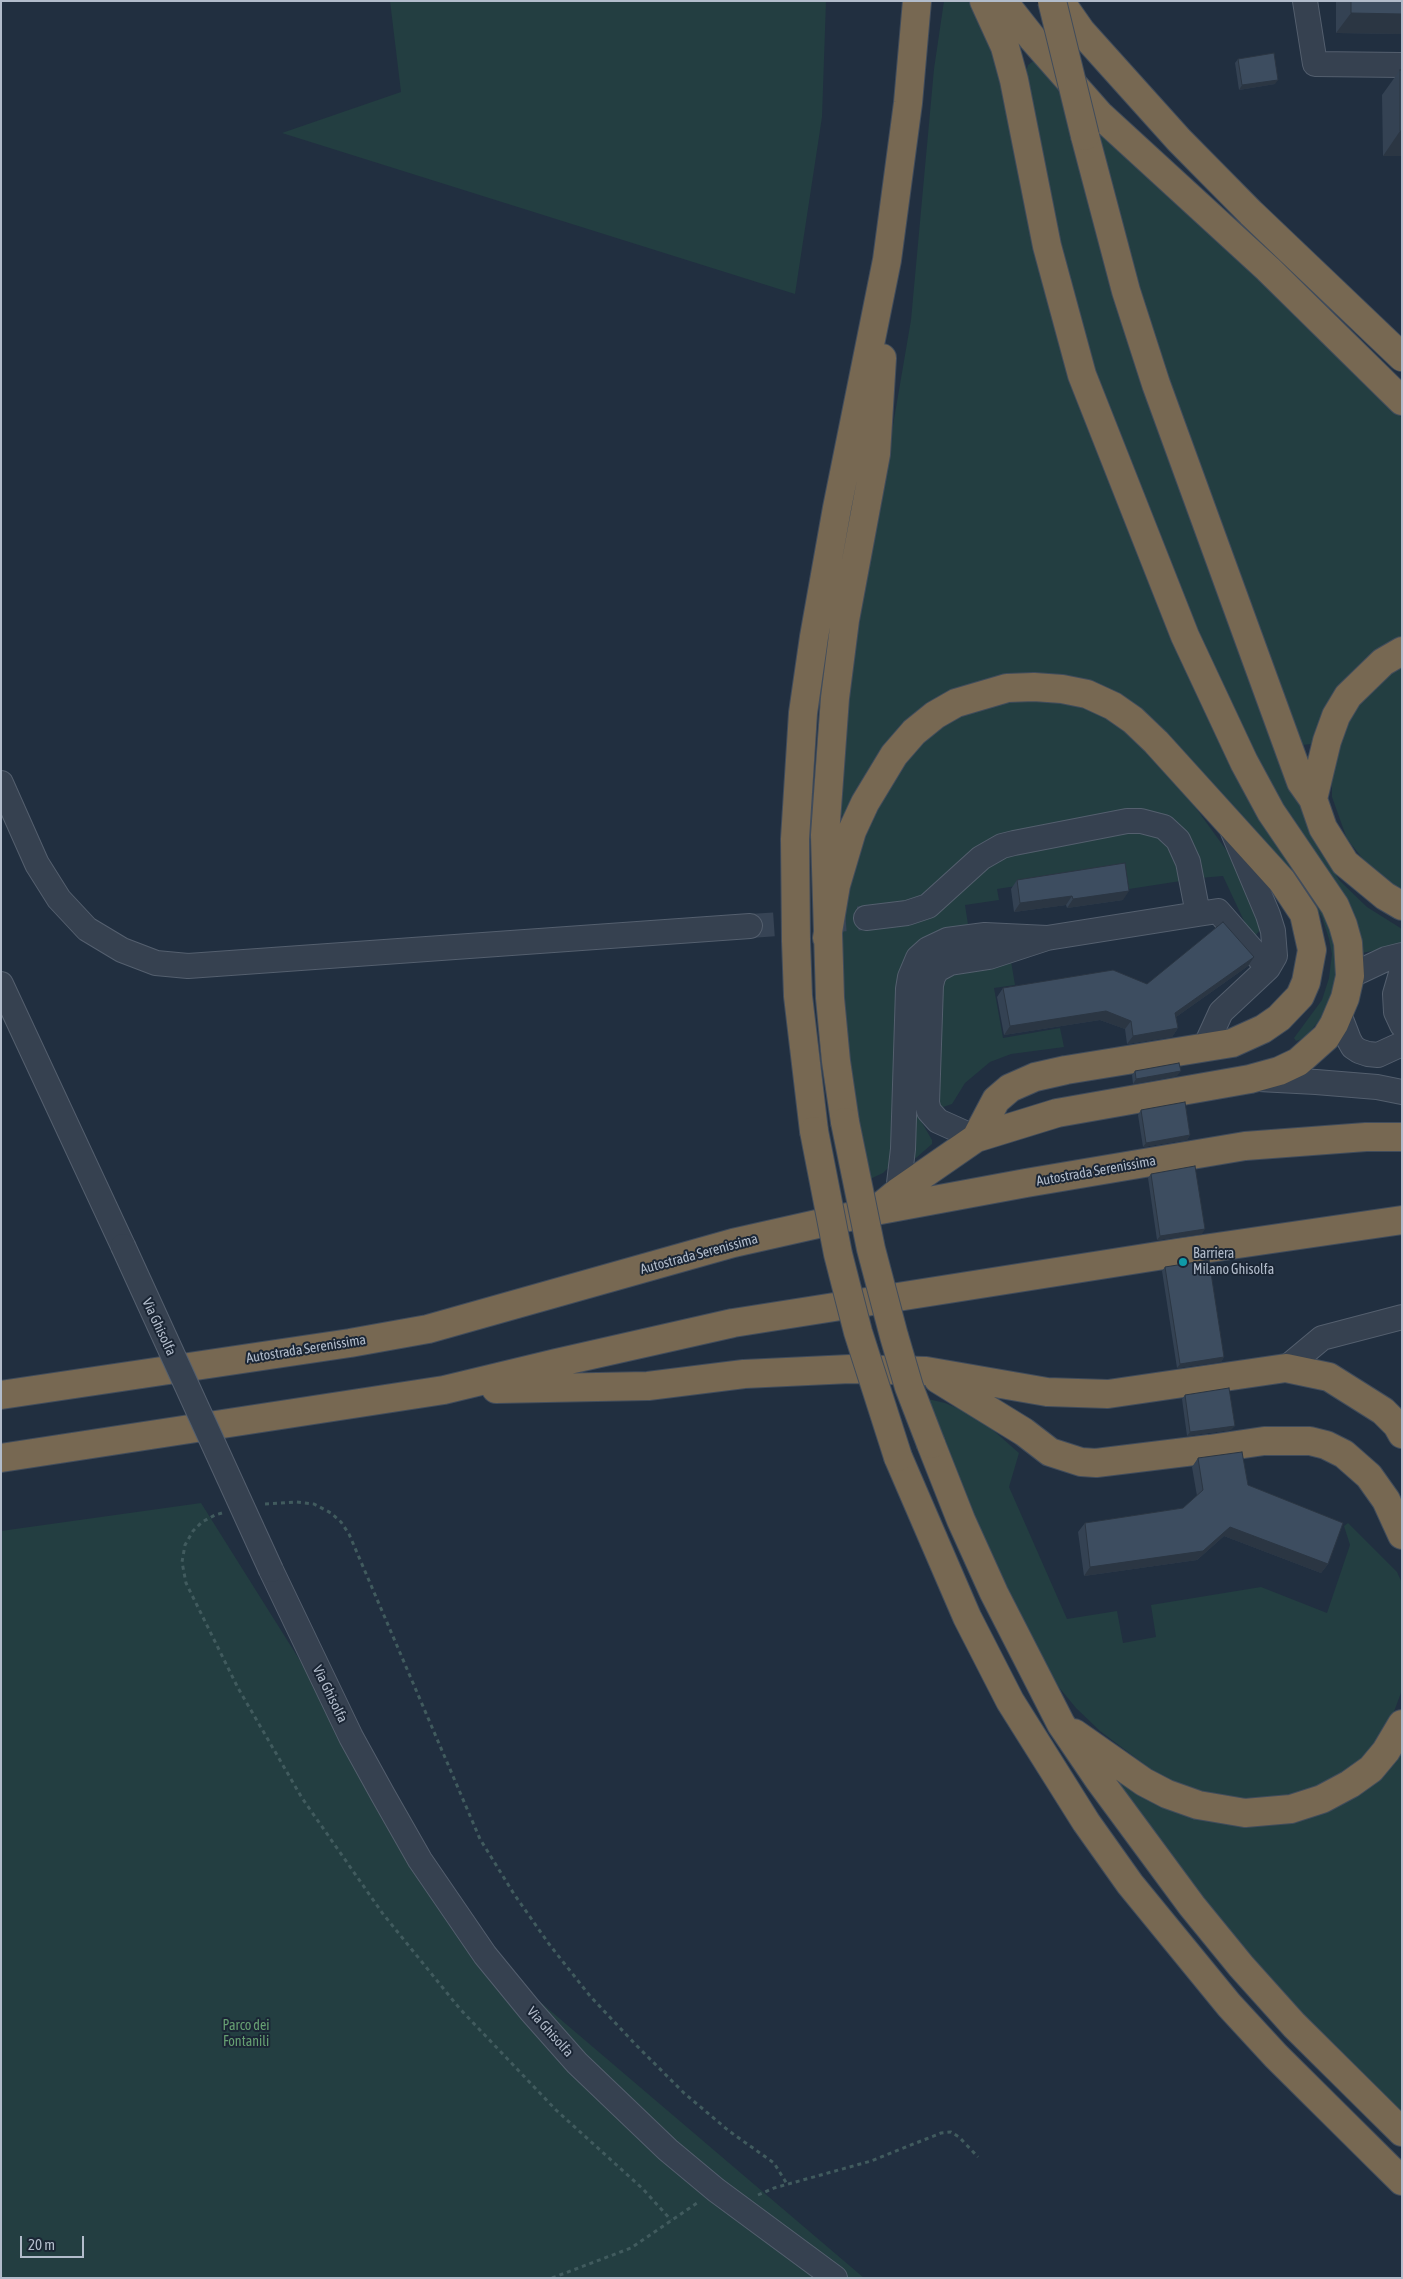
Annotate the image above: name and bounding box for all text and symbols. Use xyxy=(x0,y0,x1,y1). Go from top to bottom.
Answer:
street label: Autostrada Serenissima xyxy=(1035,1152,1157,1190)
street label: Autostrada Serenissima xyxy=(638,1230,760,1278)
place label: Barriera Milano Ghisolfa xyxy=(1193,1246,1274,1278)
marker: Barriera Milano Ghisolfa xyxy=(1177,1256,1189,1268)
street label: Via Ghisolfa xyxy=(138,1296,180,1358)
street label: Autostrada Serenissima xyxy=(245,1331,367,1367)
street label: Via Ghisolfa xyxy=(309,1663,351,1725)
street label: Via Ghisolfa xyxy=(523,2004,577,2060)
park label: Parco dei Fontanili xyxy=(222,2018,270,2050)
scale bar xyxy=(22,2226,86,2258)
text: 20 m xyxy=(28,2236,55,2253)

